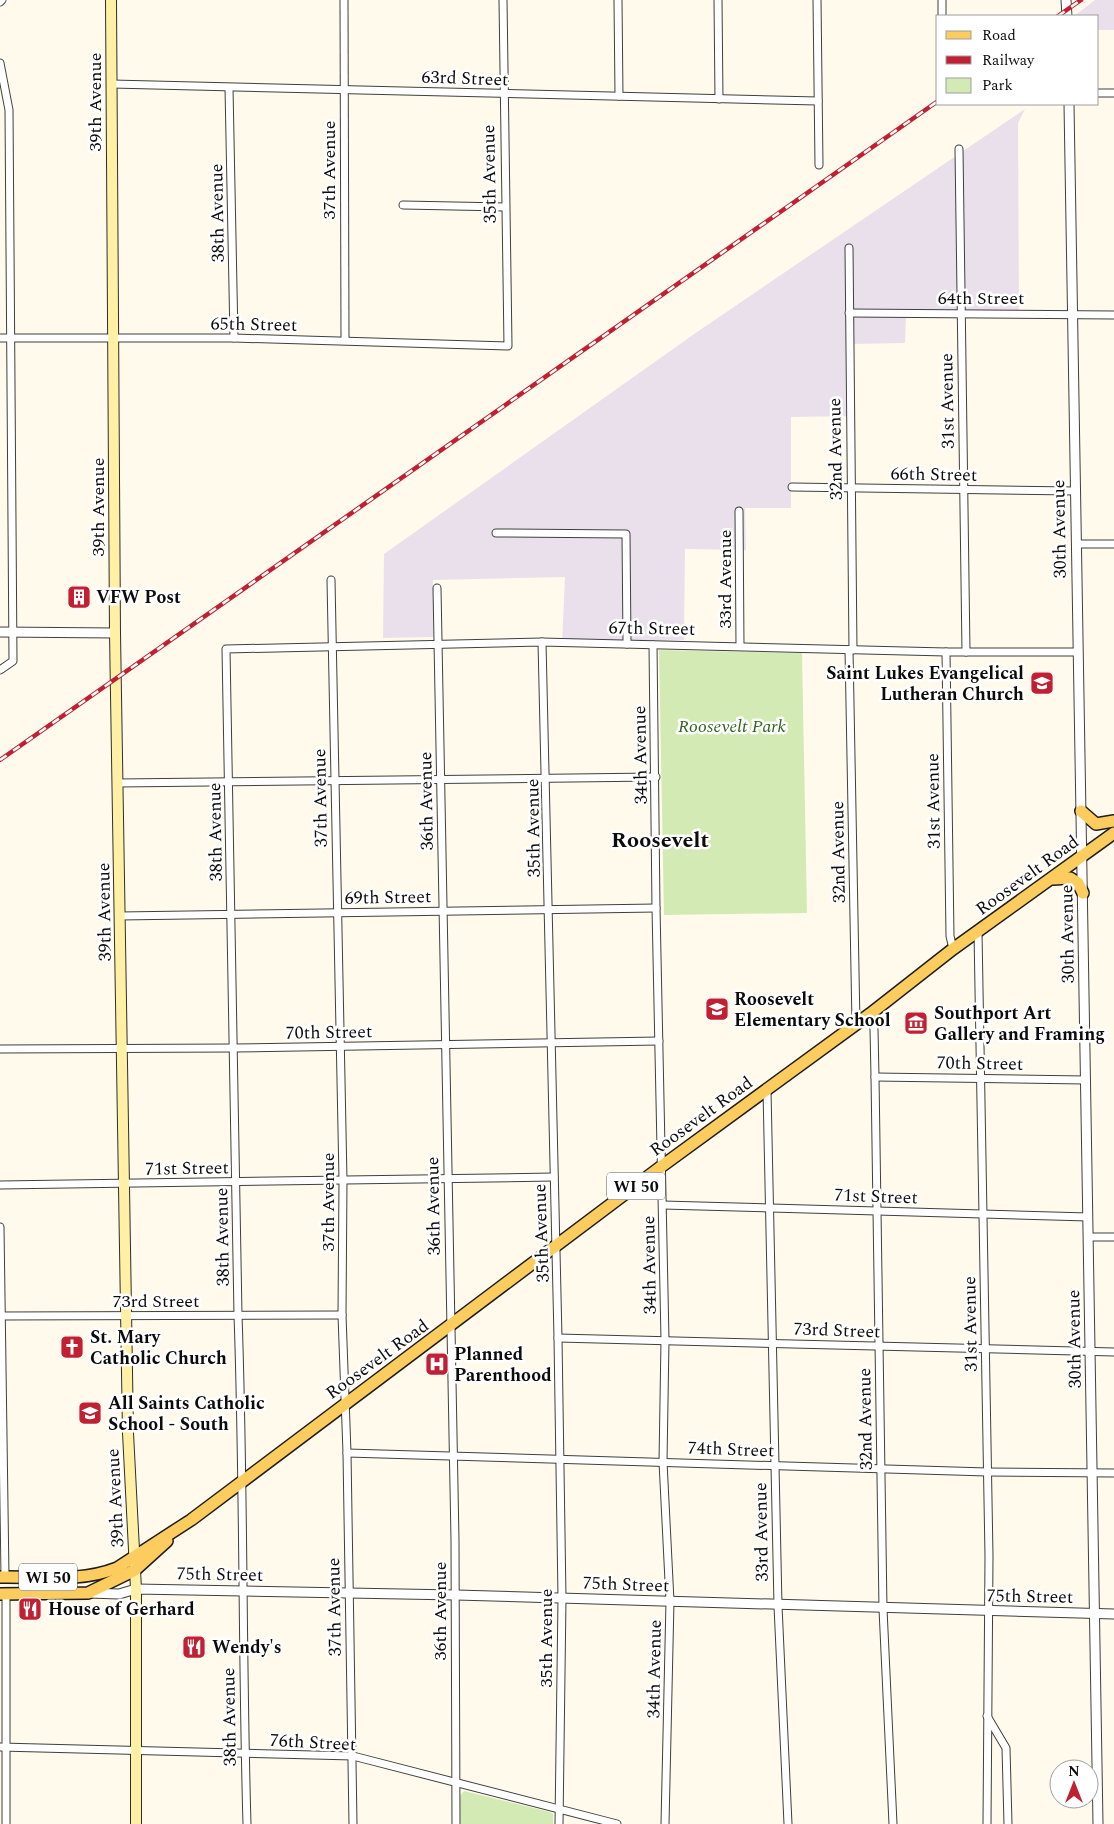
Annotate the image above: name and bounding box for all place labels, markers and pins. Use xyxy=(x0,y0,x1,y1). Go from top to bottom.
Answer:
building icon: VFW Post xyxy=(66,584,92,610)
place label: VFW Post xyxy=(96,584,181,611)
place label: Saint Lukes Evangelical Lutheran Church xyxy=(826,660,1024,708)
school or university icon: Saint Lukes Evangelical Lutheran Church xyxy=(1029,670,1055,696)
place label: Roosevelt Elementary School xyxy=(734,986,891,1034)
school or university icon: Roosevelt Elementary School xyxy=(704,996,730,1022)
place label: Southport Art Gallery and Framing xyxy=(934,1000,1105,1048)
museum icon: Southport Art Gallery and Framing xyxy=(903,1010,929,1036)
place label: St. Mary Catholic Church xyxy=(90,1324,227,1372)
church icon: St. Mary Catholic Church xyxy=(59,1334,85,1360)
place label: Planned Parenthood xyxy=(454,1341,552,1389)
hospital icon: Planned Parenthood xyxy=(424,1351,450,1377)
place label: All Saints Catholic School - South xyxy=(108,1390,265,1438)
school or university icon: All Saints Catholic School - South xyxy=(77,1400,103,1426)
restaurant icon: House of Gerhard xyxy=(17,1596,43,1622)
place label: House of Gerhard xyxy=(48,1596,195,1623)
restaurant icon: Wendy's xyxy=(181,1634,207,1660)
place label: Wendy's xyxy=(212,1634,282,1661)

